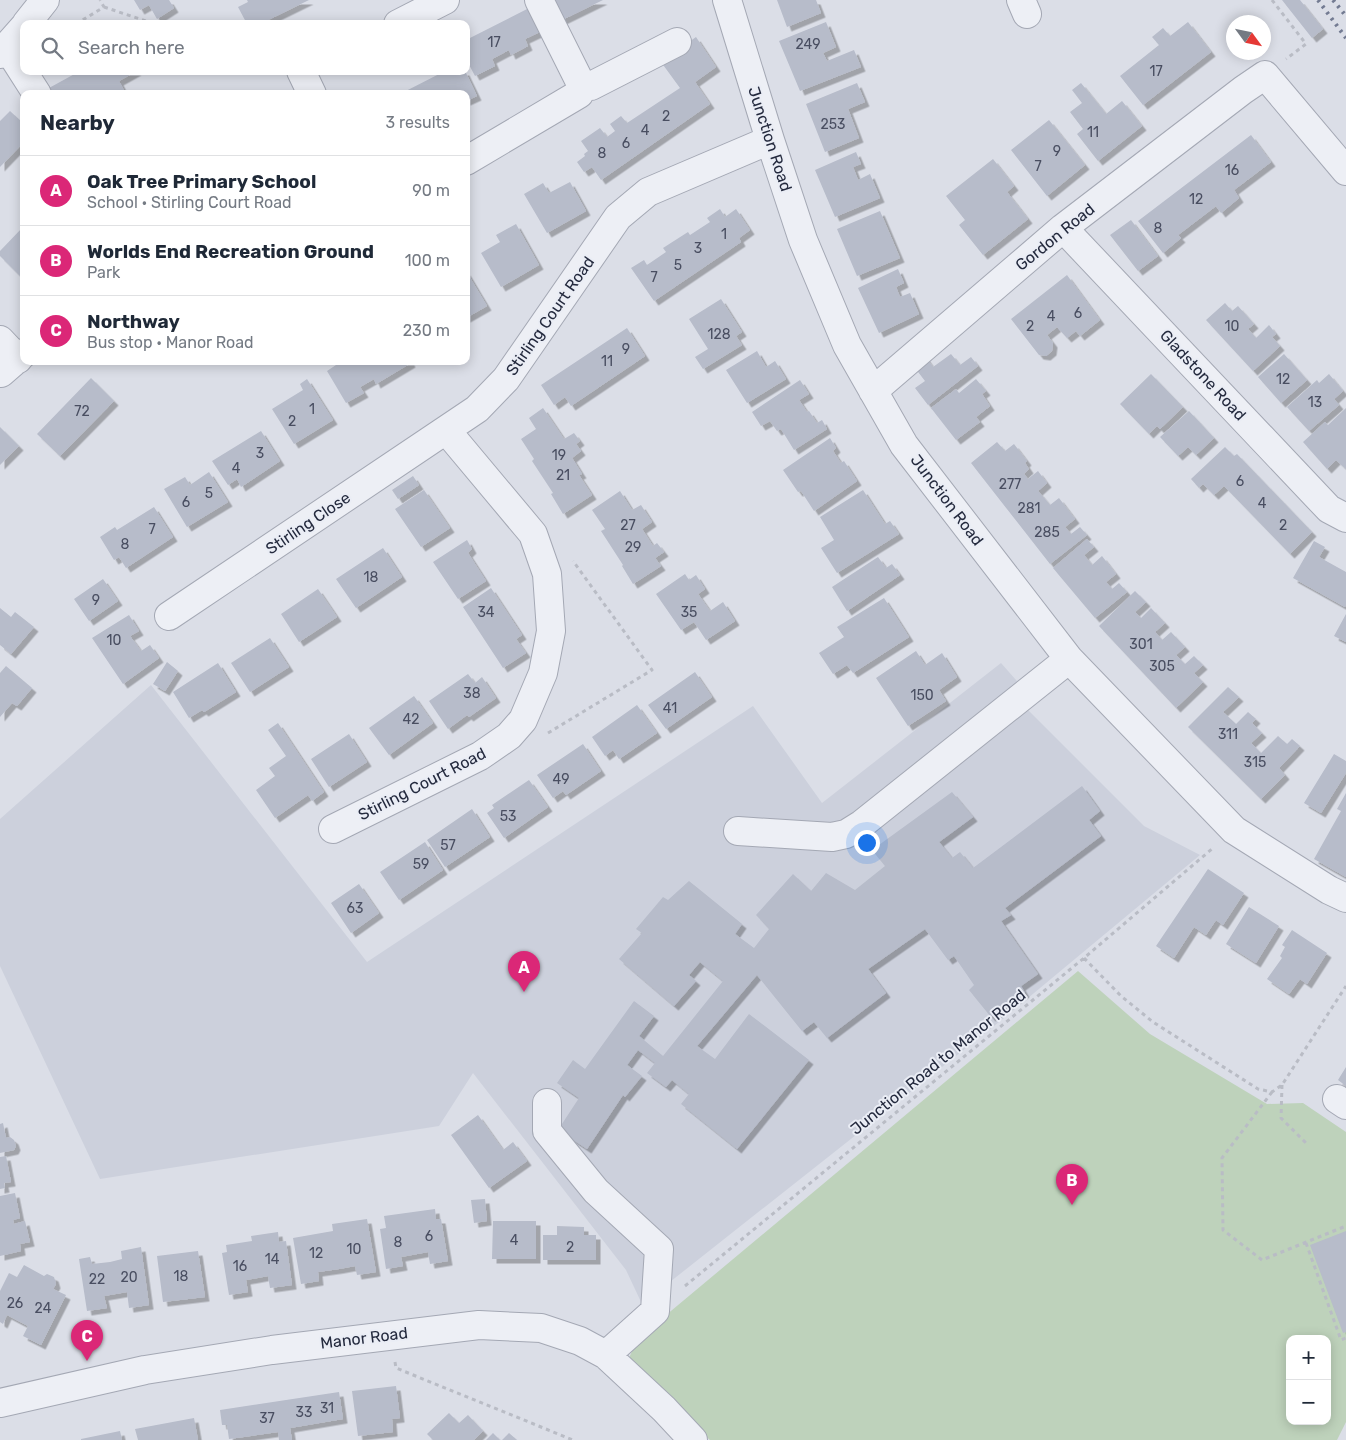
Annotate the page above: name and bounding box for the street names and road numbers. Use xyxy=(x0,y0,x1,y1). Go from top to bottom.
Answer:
street label: Junction Road xyxy=(744,84,796,194)
street label: Gordon Road xyxy=(1012,199,1098,275)
street label: Stirling Court Road xyxy=(502,253,598,379)
street label: Gladstone Road xyxy=(1156,326,1250,424)
street label: Junction Road xyxy=(907,451,987,549)
street label: Stirling Close xyxy=(262,488,354,558)
street label: Stirling Court Road xyxy=(355,744,489,824)
street label: Junction Road to Manor Road xyxy=(847,985,1029,1139)
street label: Manor Road xyxy=(319,1323,409,1353)

